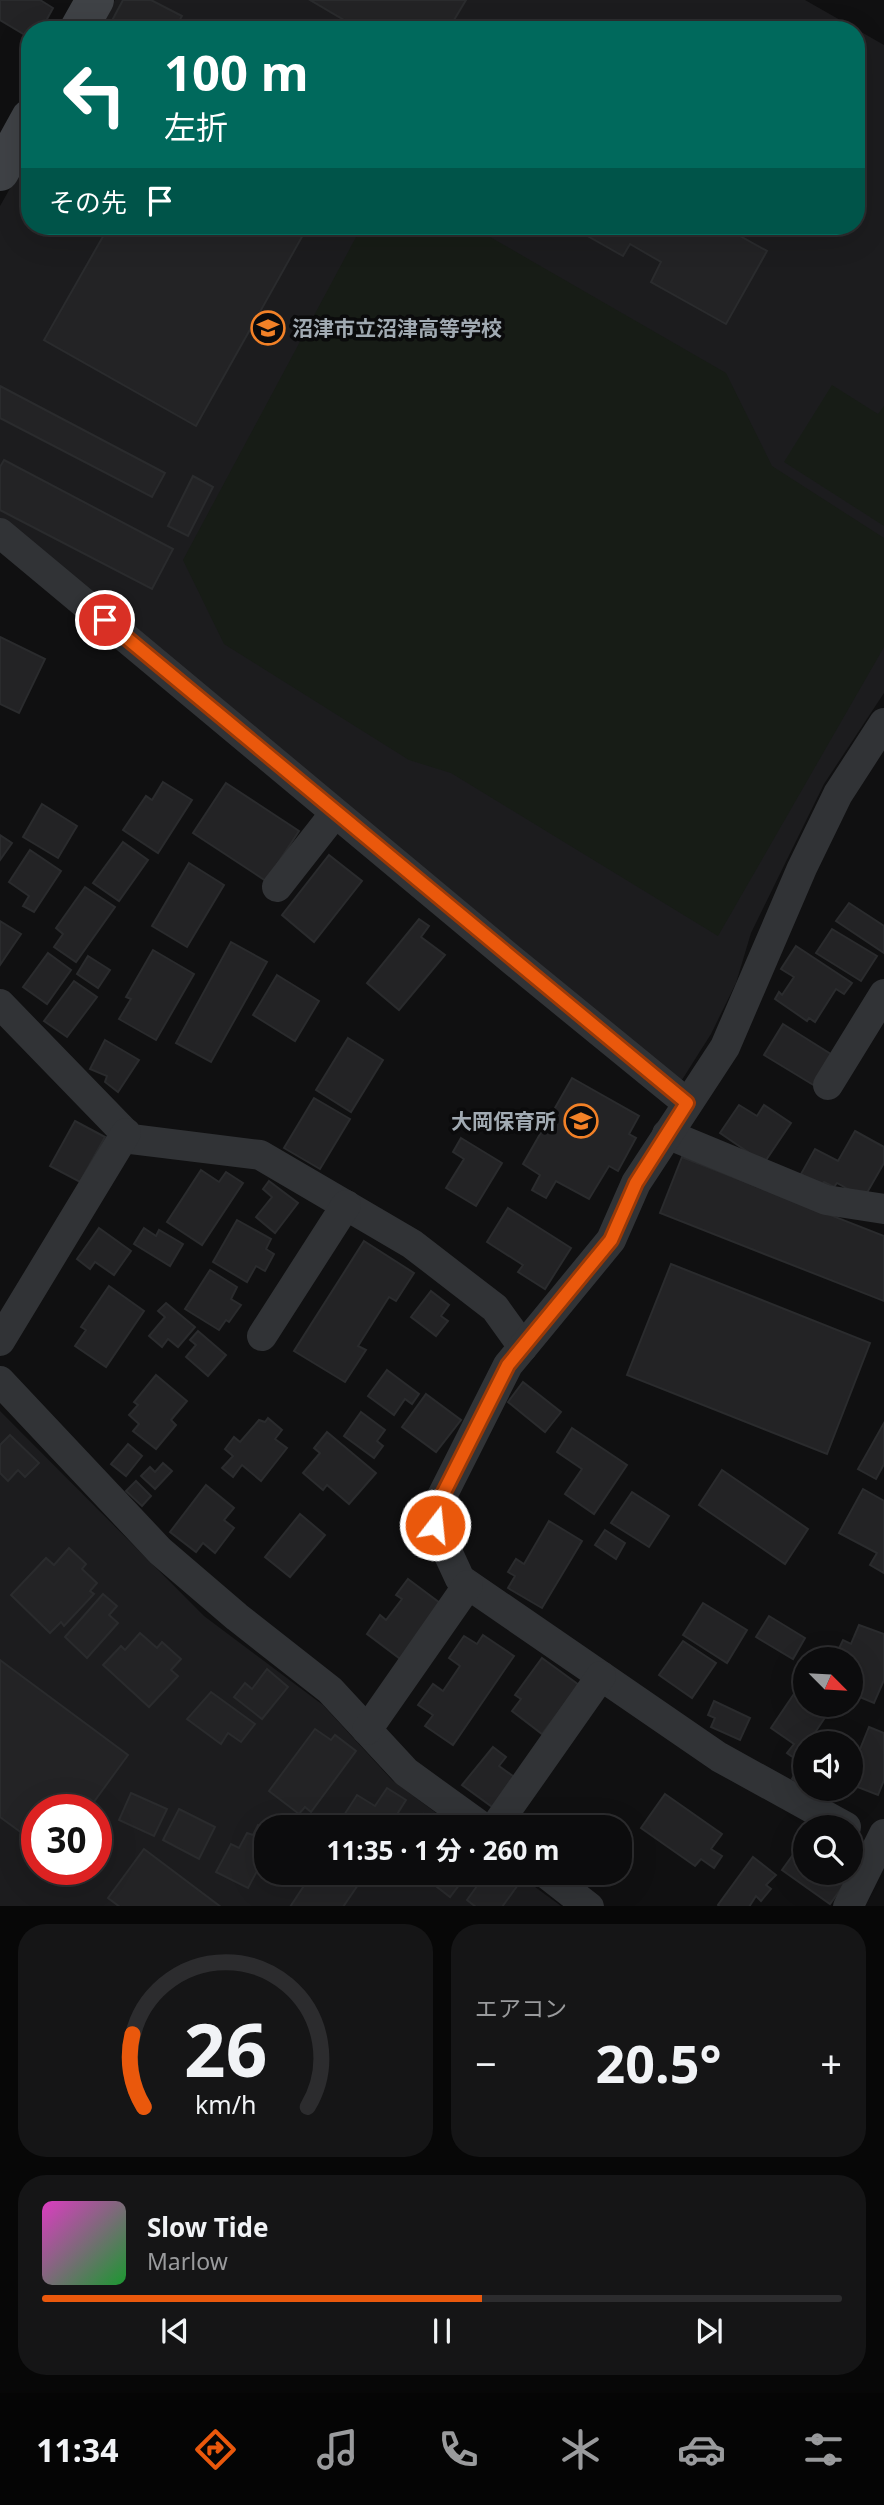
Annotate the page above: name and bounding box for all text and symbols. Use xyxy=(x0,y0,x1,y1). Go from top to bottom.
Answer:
text: 100 m xyxy=(164,39,309,105)
icon: left xyxy=(49,49,140,140)
text: 左折 xyxy=(164,105,228,148)
icon: arrive xyxy=(141,182,179,220)
text: その先 xyxy=(49,184,127,220)
school or university icon: 沼津市立沼津高等学校 xyxy=(249,309,287,347)
place label: 沼津市立沼津高等学校 xyxy=(292,314,502,342)
pin xyxy=(75,590,135,650)
icon: arrive xyxy=(86,601,124,639)
school or university icon: 大岡保育所 xyxy=(562,1102,600,1140)
place label: 大岡保育所 xyxy=(451,1107,556,1135)
position arrow xyxy=(398,1488,472,1562)
north arrow xyxy=(793,1647,863,1717)
map controls xyxy=(793,1647,863,1885)
button: sound xyxy=(793,1731,863,1801)
speed limit sign: 30 xyxy=(21,1794,112,1885)
button: search xyxy=(793,1815,863,1885)
text: 11:35 · 1 分 · 260 m xyxy=(327,1832,559,1868)
text: エアコン xyxy=(475,1992,567,2024)
text: 26 xyxy=(184,1999,267,2098)
text: 20.5° xyxy=(596,2027,721,2098)
text: − xyxy=(475,2037,497,2089)
text: + xyxy=(820,2037,842,2089)
text: km/h xyxy=(195,2086,256,2120)
text: Slow Tide xyxy=(147,2209,269,2245)
text: Marlow xyxy=(147,2245,228,2277)
icon: previous xyxy=(156,2312,194,2350)
icon: pause xyxy=(423,2312,461,2350)
icon: next xyxy=(690,2312,728,2350)
icon: directions xyxy=(191,2425,240,2474)
icon: music xyxy=(313,2425,362,2474)
icon: phone xyxy=(434,2425,483,2474)
icon: climate xyxy=(556,2425,605,2474)
icon: car xyxy=(677,2425,726,2474)
icon: filters xyxy=(799,2425,848,2474)
text: 11:34 xyxy=(36,2428,118,2471)

